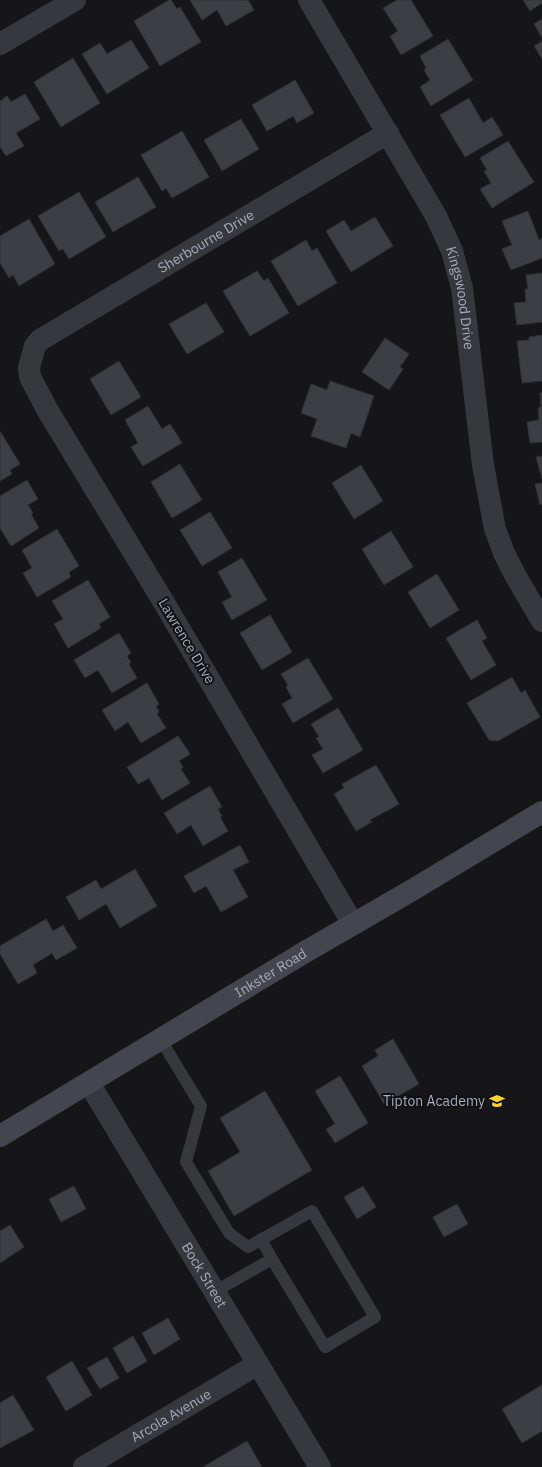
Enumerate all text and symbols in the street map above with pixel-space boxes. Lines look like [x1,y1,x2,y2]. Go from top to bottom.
street label: Sherbourne Drive [154,205,258,277]
street label: Kingswood Drive [442,244,478,351]
street label: Lawrence Drive [154,595,220,687]
street label: Inkster Road [231,944,310,1001]
place label: Tipton Academy [383,1092,485,1110]
school or university icon: Tipton Academy [488,1092,506,1110]
street label: Bock Street [178,1239,231,1311]
street label: Arcola Avenue [127,1385,215,1446]

